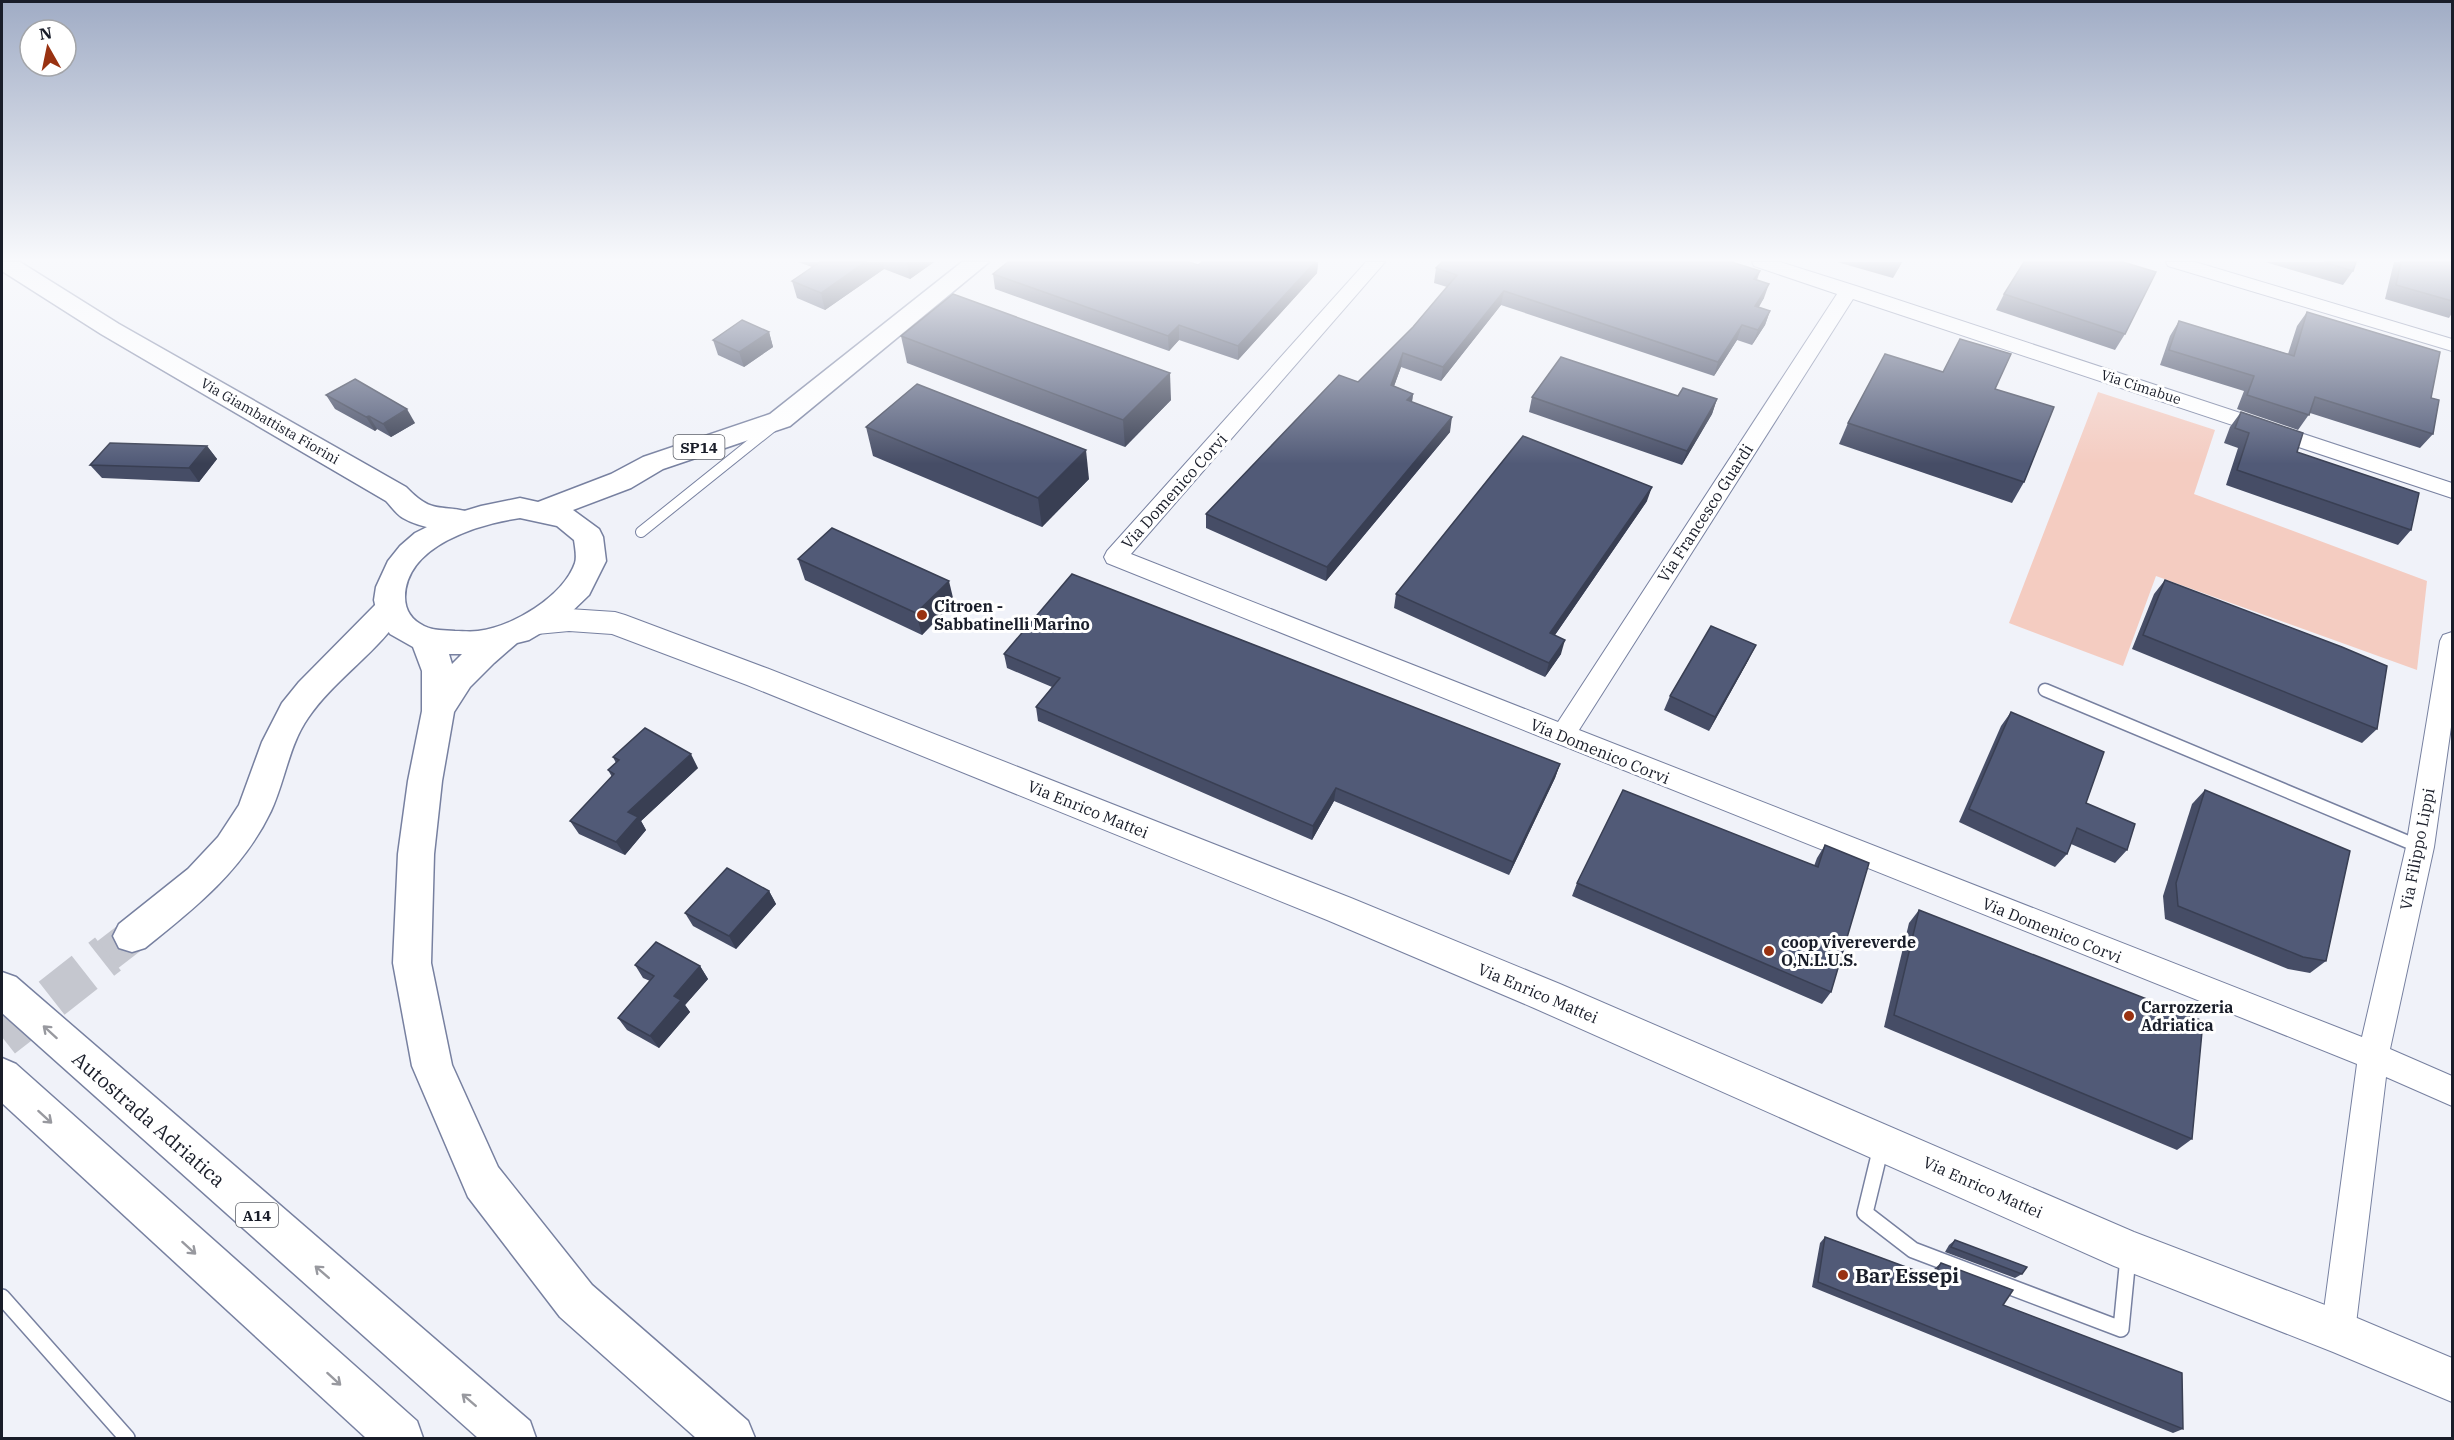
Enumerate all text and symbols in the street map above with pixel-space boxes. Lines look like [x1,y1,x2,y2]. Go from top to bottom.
north arrow [18,18,78,78]
text: N [38,22,53,44]
street label: Via Cimabue [2099,366,2183,408]
street label: Via Giambattista Fiorini [197,374,343,468]
street label: Via Domenico Corvi [1117,429,1231,553]
road number: SP14 [674,435,724,459]
street label: Via Francesco Guardi [1653,440,1757,586]
place label: Citroen - Sabbatinelli Marino [934,596,1090,634]
marker: Citroen - Sabbatinelli Marino [915,608,929,622]
street label: Via Domenico Corvi [1527,714,1673,788]
street label: Via Enrico Mattei [1025,776,1151,842]
street label: Via Filippo Lippi [2395,786,2439,912]
street label: Via Domenico Corvi [1979,893,2125,967]
place label: coop vivereverde O,N.L.U.S. [1781,932,1916,970]
marker: coop vivereverde O,N.L.U.S. [1762,944,1776,958]
street label: Via Enrico Mattei [1475,959,1601,1027]
place label: Carrozzeria Adriatica [2141,997,2233,1035]
marker: Carrozzeria Adriatica [2122,1009,2136,1023]
one-way arrow [42,1025,57,1039]
street label: Autostrada Adriatica [67,1045,231,1193]
one-way arrow [37,1110,52,1124]
street label: Via Enrico Mattei [1920,1152,2046,1222]
road number: A14 [236,1203,278,1227]
one-way arrow [181,1241,196,1255]
place label: Bar Essepi [1855,1262,1959,1289]
one-way arrow [315,1265,330,1279]
marker: Bar Essepi [1836,1268,1850,1282]
one-way arrow [326,1372,341,1386]
one-way arrow [462,1393,477,1407]

